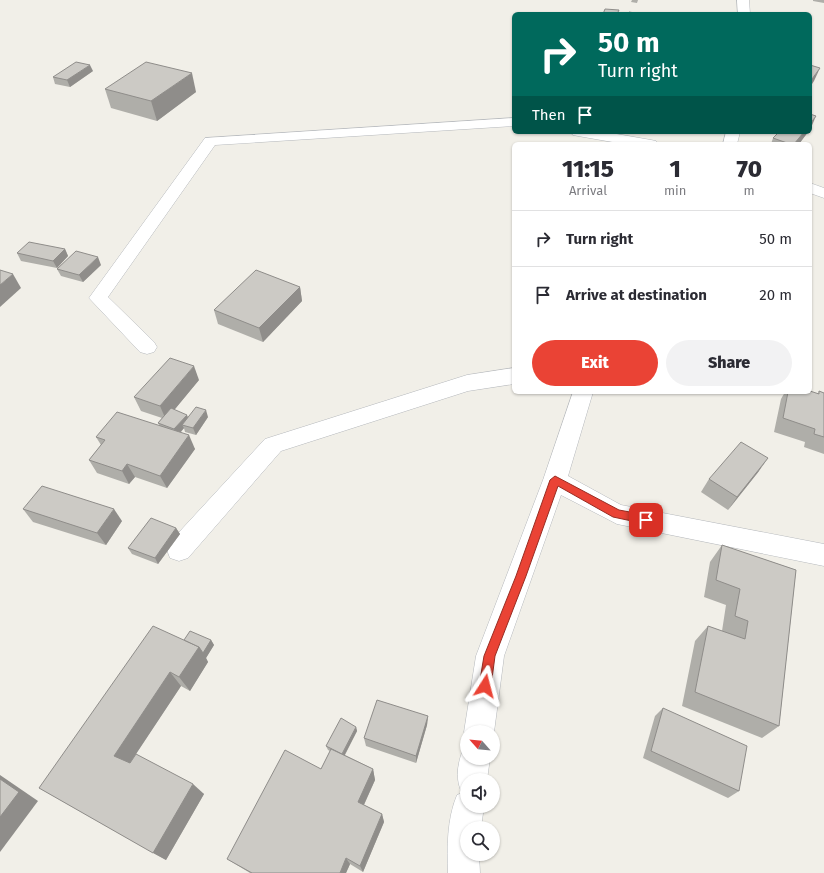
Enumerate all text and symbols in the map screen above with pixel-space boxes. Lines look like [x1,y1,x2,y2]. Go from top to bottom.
text: 50 m [598,26,660,59]
icon: right [532,28,584,80]
text: Turn right [598,60,678,82]
icon: arrive [574,104,596,126]
text: Then [532,106,566,124]
text: 11:15 [562,155,614,183]
text: 1 [669,155,681,183]
text: 70 [736,155,762,183]
text: Arrival [569,183,607,198]
text: min [664,183,686,198]
text: m [744,183,755,198]
icon: right [532,228,554,250]
text: Turn right [566,230,633,248]
text: 50 m [759,230,792,248]
icon: arrive [532,284,554,306]
text: Arrive at destination [566,286,707,304]
text: 20 m [759,286,792,304]
button: Exit [532,340,658,386]
button: Share [666,340,792,386]
pin [629,503,663,537]
icon: arrive [635,509,657,531]
position arrow [464,665,506,707]
north arrow [460,725,500,765]
map controls [460,725,500,861]
button: sound [460,773,500,813]
button: search [460,821,500,861]

